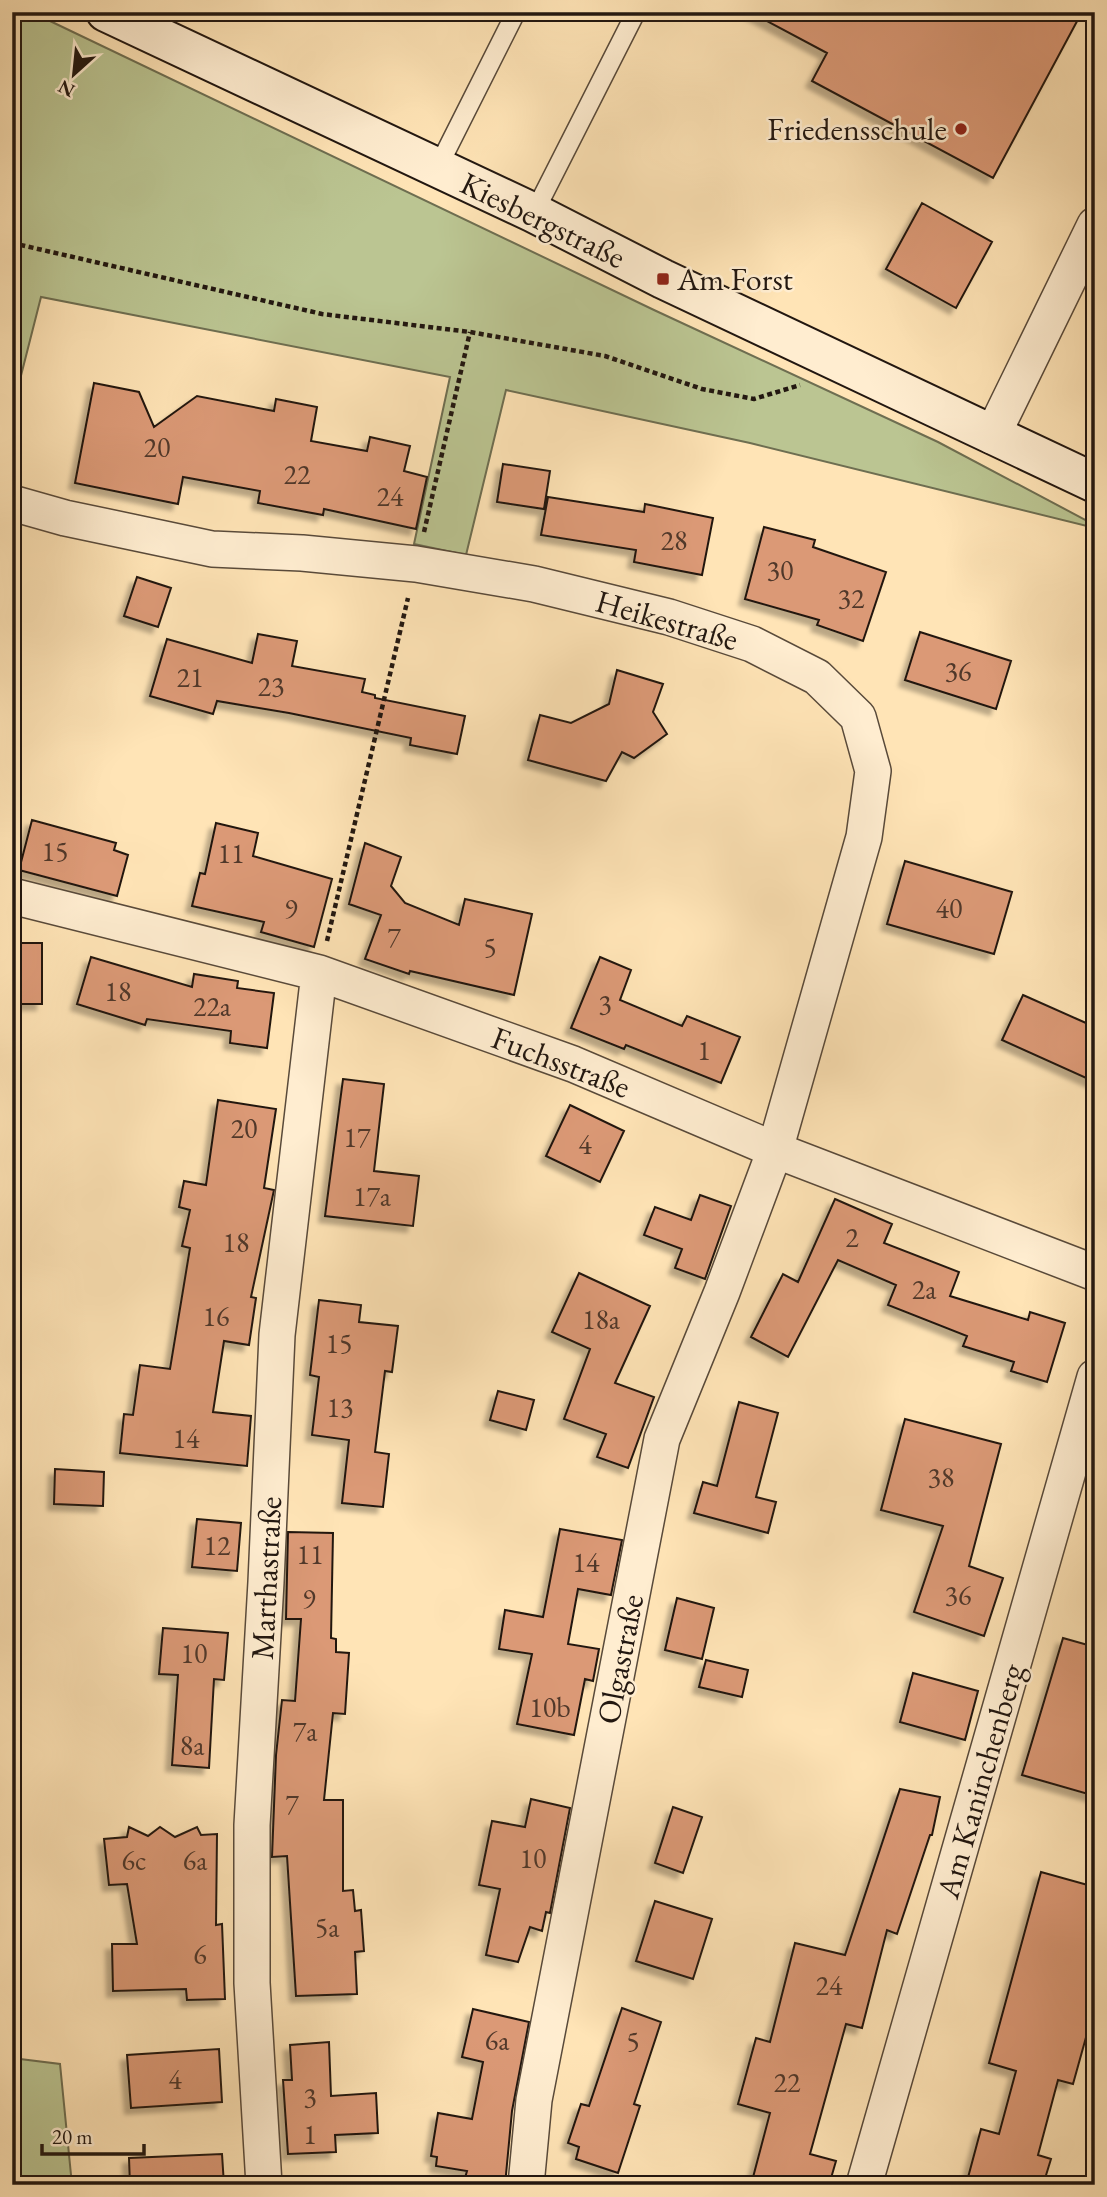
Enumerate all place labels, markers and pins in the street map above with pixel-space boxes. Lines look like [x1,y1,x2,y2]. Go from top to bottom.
place label: Friedensschule [767,108,947,150]
marker: Friedensschule [953,121,969,137]
place label: Am Forst [676,258,793,300]
marker: Am Forst [655,271,671,287]

